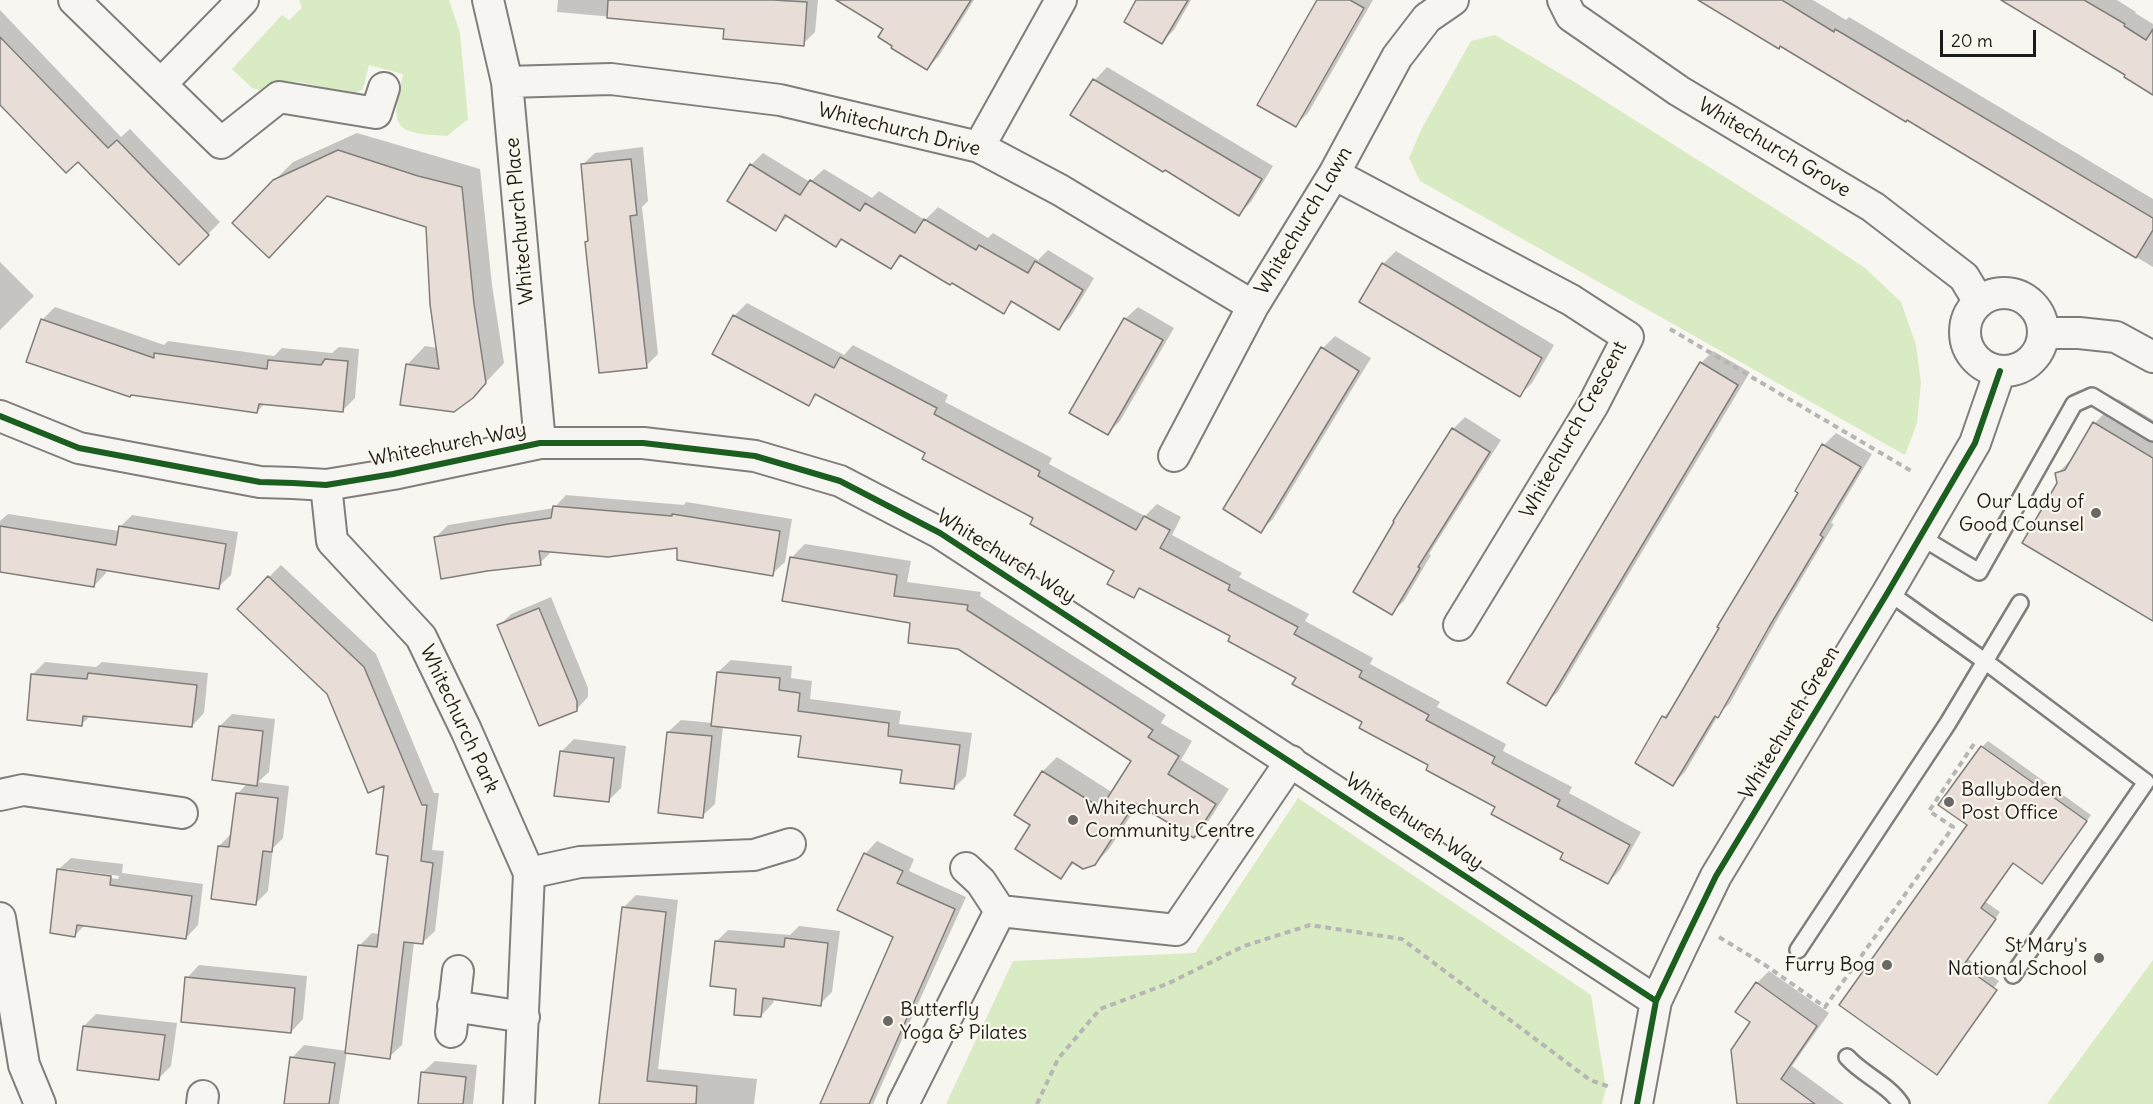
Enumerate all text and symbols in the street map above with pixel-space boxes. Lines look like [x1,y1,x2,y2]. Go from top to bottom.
scale bar [1943,18,2039,56]
text: 20 m [1951,29,1993,52]
street label: Whitechurch Grove [1694,93,1854,203]
street label: Whitechurch Drive [815,98,983,162]
street label: Whitechurch Place [501,136,539,306]
street label: Whitechurch Lawn [1250,143,1358,299]
street label: Whitechurch Crescent [1515,337,1633,523]
street label: Whitechurch Way [367,418,529,472]
place label: Our Lady of Good Counsel [1959,490,2084,537]
street label: Whitechurch Way [932,505,1080,609]
marker: Our Lady of Good Counsel [2089,506,2103,520]
street label: Whitechurch Park [414,641,504,797]
street label: Whitechurch Green [1735,642,1845,804]
street label: Whitechurch Way [1341,769,1487,875]
place label: Ballyboden Post Office [1961,778,2062,825]
marker: Ballyboden Post Office [1942,795,1956,809]
place label: Whitechurch Community Centre [1085,796,1255,843]
marker: Whitechurch Community Centre [1066,813,1080,827]
place label: St Mary's National School [1947,934,2087,981]
marker: St Mary's National School [2092,951,2106,965]
place label: Furry Bog [1785,953,1875,977]
marker: Furry Bog [1880,958,1894,972]
place label: Butterfly Yoga & Pilates [900,998,1027,1045]
marker: Butterfly Yoga & Pilates [881,1014,895,1028]

